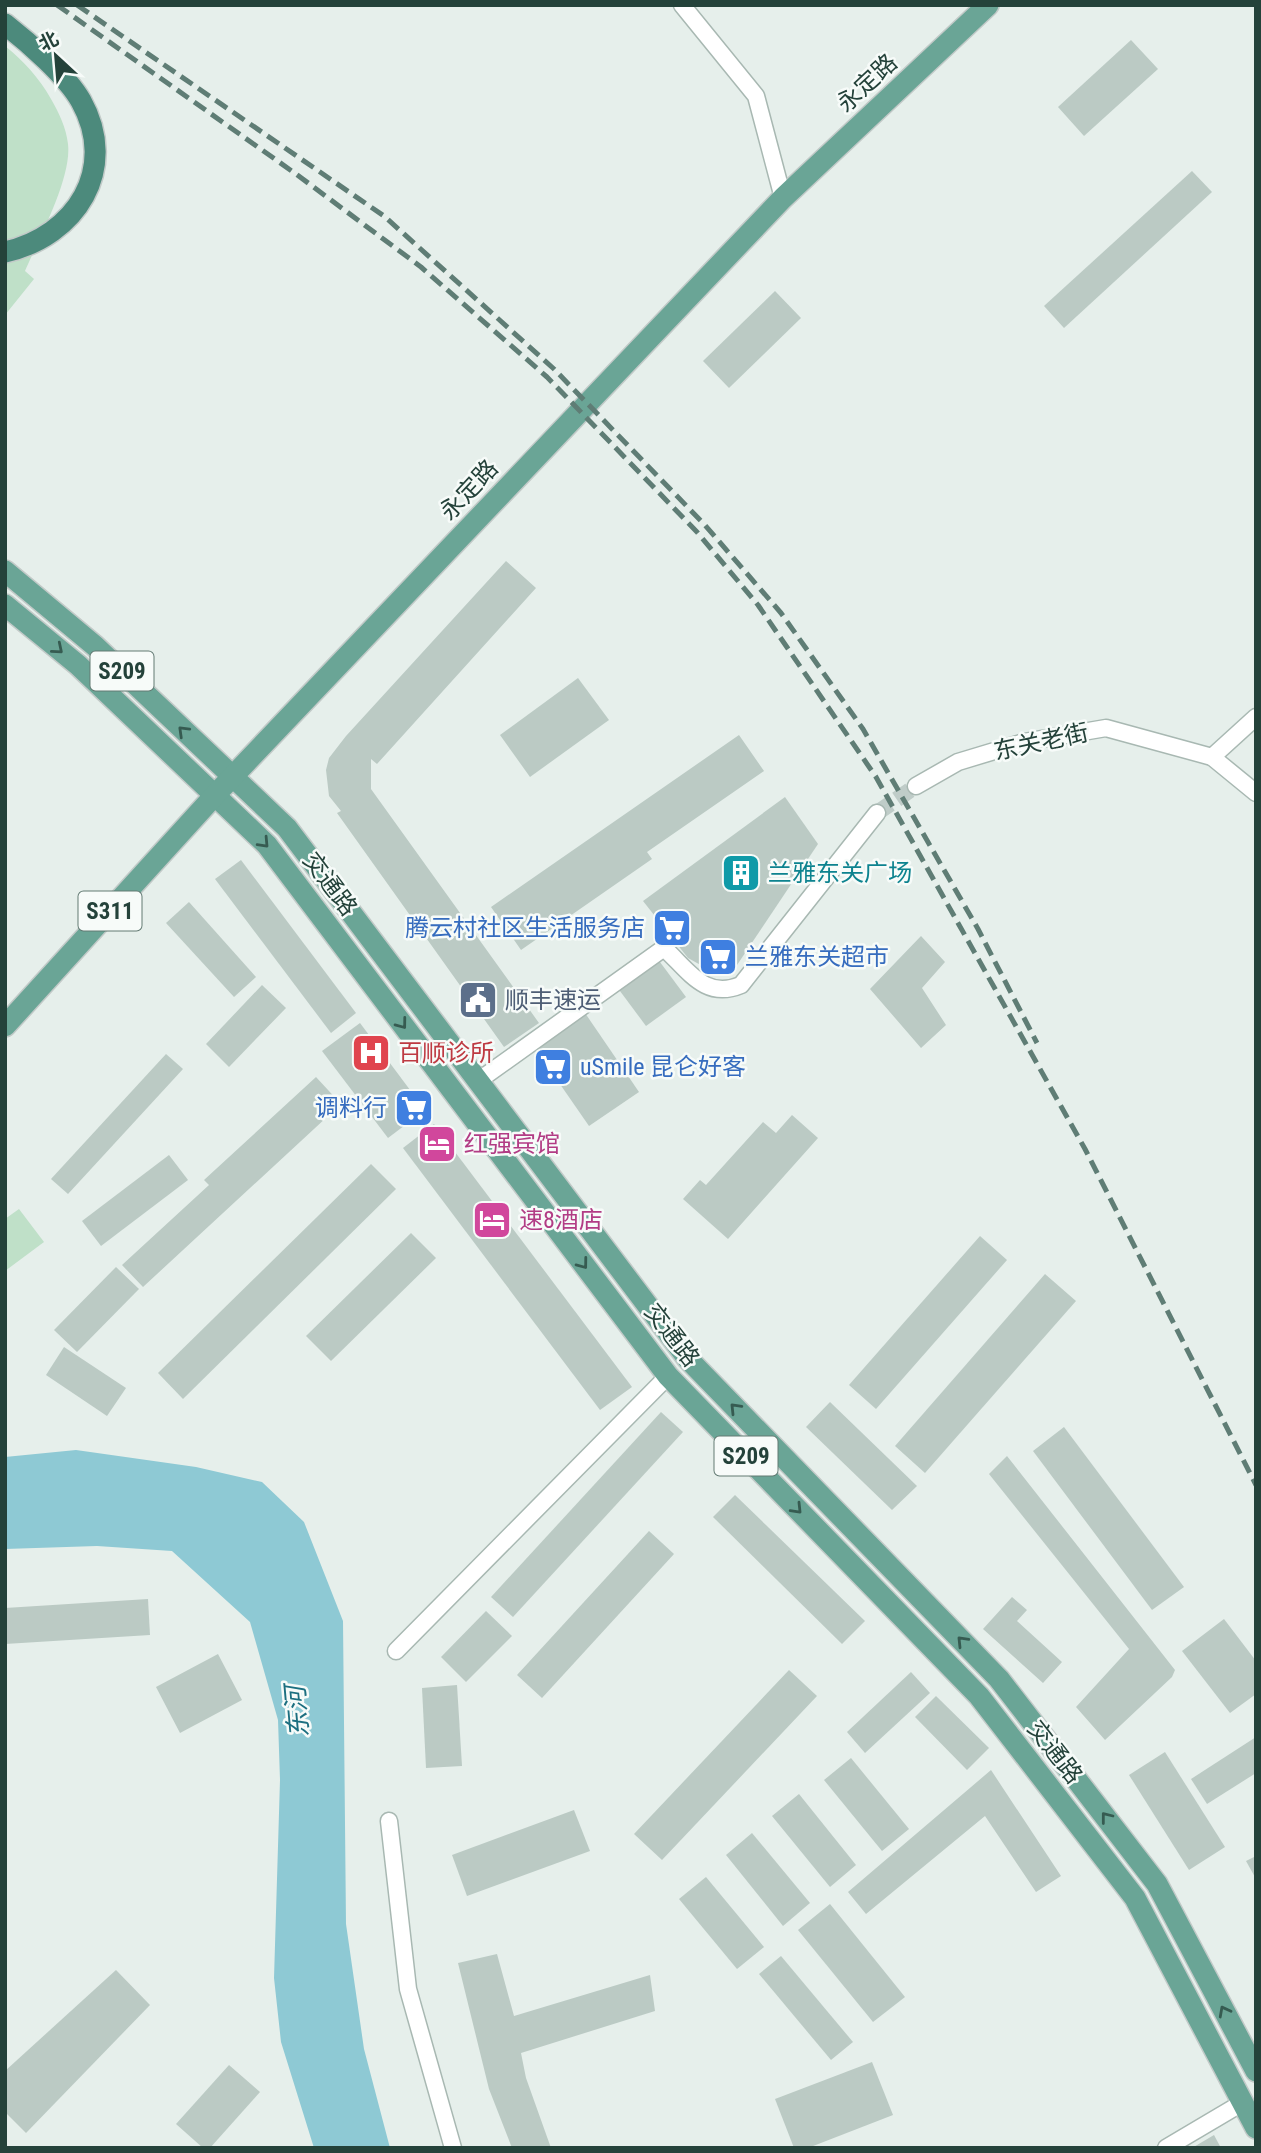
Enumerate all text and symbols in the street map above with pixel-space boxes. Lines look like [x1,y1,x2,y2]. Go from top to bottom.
north arrow [21,21,91,91]
text: 北 [35,27,62,56]
street label: 永定路 [831,48,903,118]
street label: 永定路 [434,454,504,526]
one-way arrow [50,640,62,653]
road number: S209 [90,652,154,691]
street label: 东关老街 [991,718,1091,766]
one-way arrow [178,726,191,739]
one-way arrow [256,835,268,848]
street label: 交通路 [297,847,363,921]
building icon: 兰雅东关广场 [720,852,762,894]
place label: 兰雅东关广场 [768,859,912,887]
road number: S311 [78,891,142,930]
supermarket icon: 腾云村社区生活服务店 [651,907,693,949]
place label: 腾云村社区生活服务店 [405,914,645,942]
supermarket icon: 兰雅东关超市 [697,936,739,978]
place label: 兰雅东关超市 [745,943,889,971]
public building icon: 顺丰速运 [457,979,499,1021]
place label: 顺丰速运 [505,986,601,1014]
one-way arrow [394,1016,406,1028]
hospital icon: 百顺诊所 [350,1032,392,1074]
place label: 百顺诊所 [398,1039,494,1067]
supermarket icon: uSmile 昆仑好客 [532,1046,574,1088]
place label: uSmile 昆仑好客 [580,1053,746,1081]
supermarket icon: 调料行 [393,1087,435,1129]
place label: 调料行 [315,1094,387,1122]
hotel icon: 红强宾馆 [416,1123,458,1165]
place label: 红强宾馆 [464,1130,560,1158]
hotel icon: 速8酒店 [471,1199,513,1241]
place label: 速8酒店 [519,1206,603,1234]
one-way arrow [575,1256,588,1269]
street label: 交通路 [639,1298,705,1372]
one-way arrow [731,1403,744,1416]
road number: S209 [714,1436,778,1476]
one-way arrow [788,1501,801,1514]
one-way arrow [957,1637,970,1650]
water label: 东河 [279,1680,314,1739]
street label: 交通路 [1022,1715,1088,1789]
one-way arrow [1101,1813,1114,1825]
one-way arrow [1219,2006,1232,2018]

